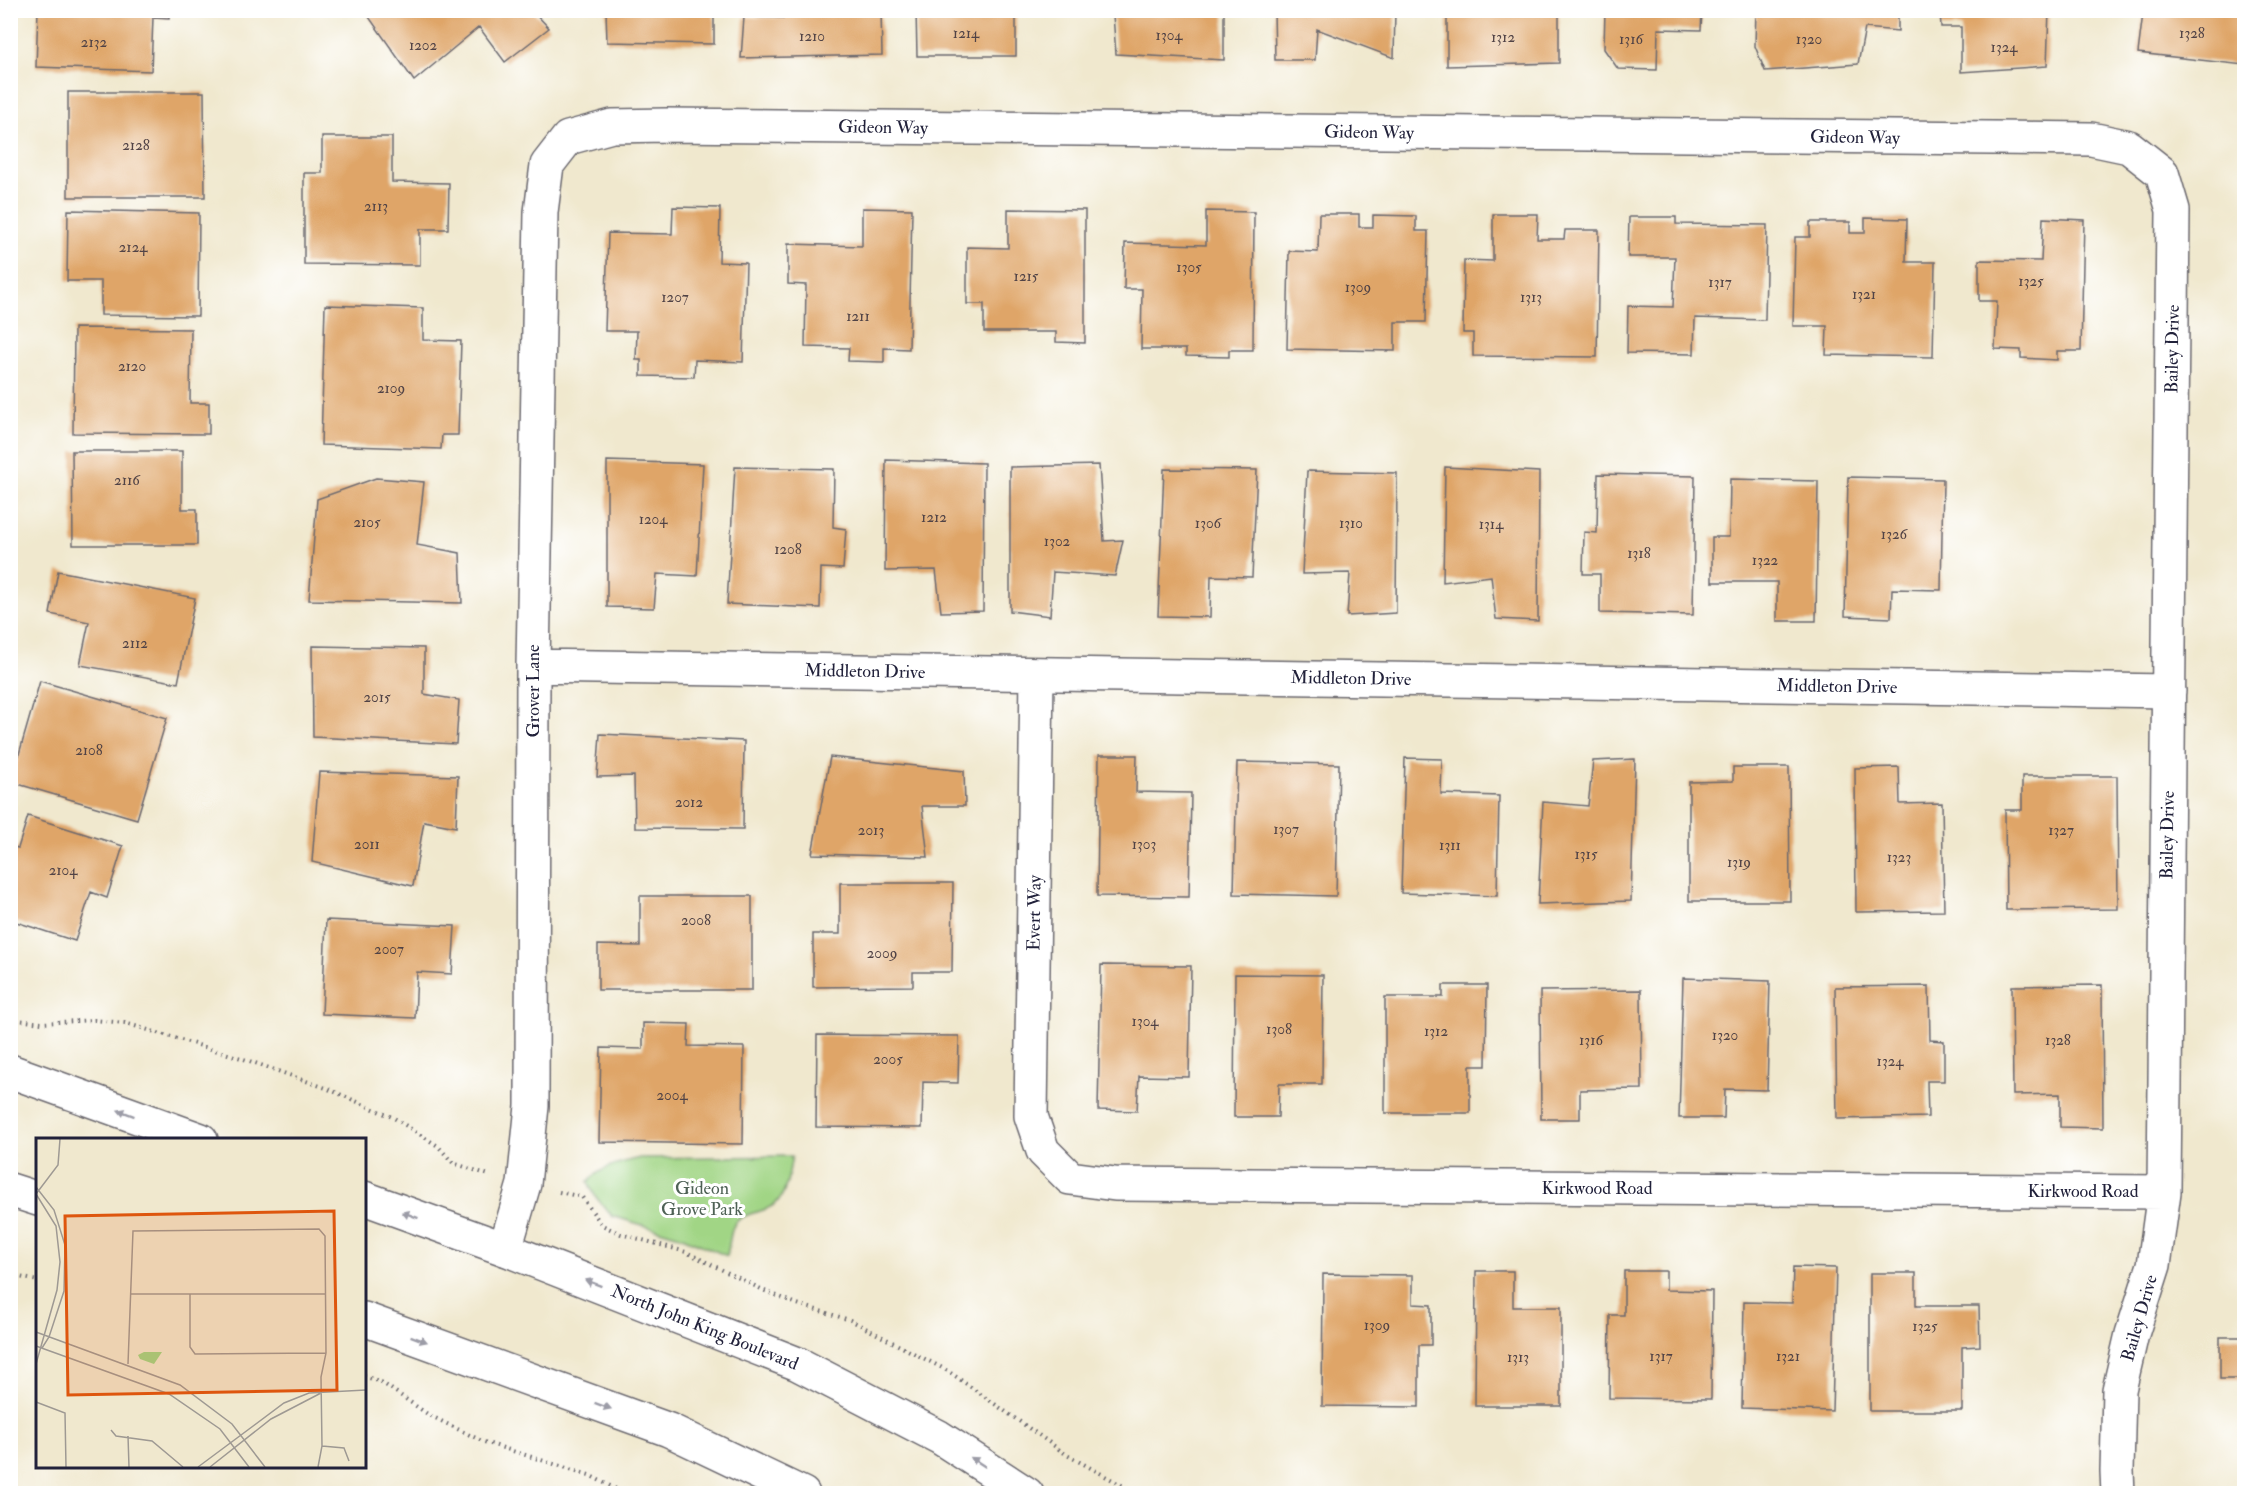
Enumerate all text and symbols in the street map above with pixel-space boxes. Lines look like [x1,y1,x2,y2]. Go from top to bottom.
house number: 1214 [953,24,980,43]
house number: 1328 [2179,24,2205,43]
house number: 1304 [1156,26,1183,45]
house number: 1210 [799,27,825,46]
house number: 1312 [1491,28,1515,47]
house number: 1316 [1619,30,1644,49]
house number: 1320 [1796,30,1822,49]
house number: 2132 [81,33,108,52]
house number: 1202 [409,36,438,55]
house number: 1324 [1991,38,2018,57]
street label: Gideon Way [838,115,929,140]
street label: Gideon Way [1324,120,1415,145]
street label: Gideon Way [1810,125,1901,150]
house number: 2128 [122,136,150,155]
house number: 2113 [364,197,388,216]
house number: 2124 [119,238,148,257]
house number: 1305 [1176,258,1202,277]
house number: 1215 [1014,267,1039,286]
house number: 1325 [2018,272,2044,291]
house number: 1317 [1708,273,1732,292]
house number: 1309 [1345,278,1371,297]
house number: 1321 [1852,285,1876,304]
house number: 1207 [661,288,689,307]
house number: 1313 [1520,288,1542,307]
street label: Bailey Drive [2160,304,2185,394]
house number: 1211 [846,307,870,326]
house number: 2120 [118,357,146,376]
house number: 2109 [377,379,405,398]
house number: 2116 [114,471,141,490]
house number: 1212 [921,508,947,527]
house number: 1204 [639,510,668,529]
house number: 2105 [353,513,381,532]
house number: 1306 [1195,514,1223,533]
house number: 1310 [1339,514,1363,533]
house number: 1314 [1479,515,1504,534]
house number: 1326 [1881,525,1909,544]
house number: 1302 [1044,532,1071,551]
house number: 1208 [774,540,802,559]
house number: 1318 [1627,544,1651,563]
house number: 1322 [1752,551,1779,570]
house number: 2112 [122,634,148,653]
street label: Grover Lane [522,644,545,738]
street label: Middleton Drive [804,659,926,684]
street label: Middleton Drive [1290,666,1412,691]
street label: Middleton Drive [1776,674,1898,699]
house number: 2015 [363,688,391,707]
house number: 2108 [75,741,103,760]
street label: Bailey Drive [2155,790,2180,880]
house number: 2012 [675,793,703,812]
house number: 1307 [1273,820,1299,839]
house number: 2013 [858,821,884,840]
house number: 1327 [2048,821,2074,840]
house number: 2011 [354,835,380,854]
house number: 1303 [1132,835,1156,854]
house number: 1311 [1439,836,1461,855]
house number: 1315 [1574,845,1598,864]
house number: 1323 [1887,848,1911,867]
house number: 1319 [1727,853,1751,872]
house number: 2104 [49,861,78,880]
street label: Evert Way [1022,874,1047,951]
house number: 2008 [681,911,711,930]
house number: 2007 [374,940,404,959]
house number: 2009 [867,944,897,963]
house number: 1304 [1132,1012,1159,1031]
house number: 1308 [1266,1020,1292,1039]
house number: 1312 [1424,1022,1448,1041]
house number: 1320 [1712,1026,1738,1045]
house number: 1316 [1579,1031,1604,1050]
house number: 1328 [2045,1031,2071,1050]
house number: 2005 [873,1050,903,1069]
house number: 1324 [1877,1052,1904,1071]
house number: 2004 [656,1086,688,1105]
one-way arrow [117,1107,135,1117]
inset map [36,1138,366,1468]
park label: Gideon Grove Park [661,1177,743,1221]
street label: Kirkwood Road [1541,1177,1653,1200]
street label: Kirkwood Road [2027,1180,2139,1203]
one-way arrow [401,1209,419,1219]
street label: Bailey Drive [2116,1272,2163,1364]
one-way arrow [583,1278,601,1288]
street label: North John King Boulevard [608,1279,802,1376]
house number: 1309 [1364,1316,1390,1335]
house number: 1325 [1912,1317,1938,1336]
one-way arrow [411,1334,429,1344]
house number: 1317 [1649,1347,1673,1366]
house number: 1321 [1776,1347,1800,1366]
house number: 1313 [1507,1348,1529,1367]
one-way arrow [594,1401,612,1411]
one-way arrow [970,1456,986,1467]

